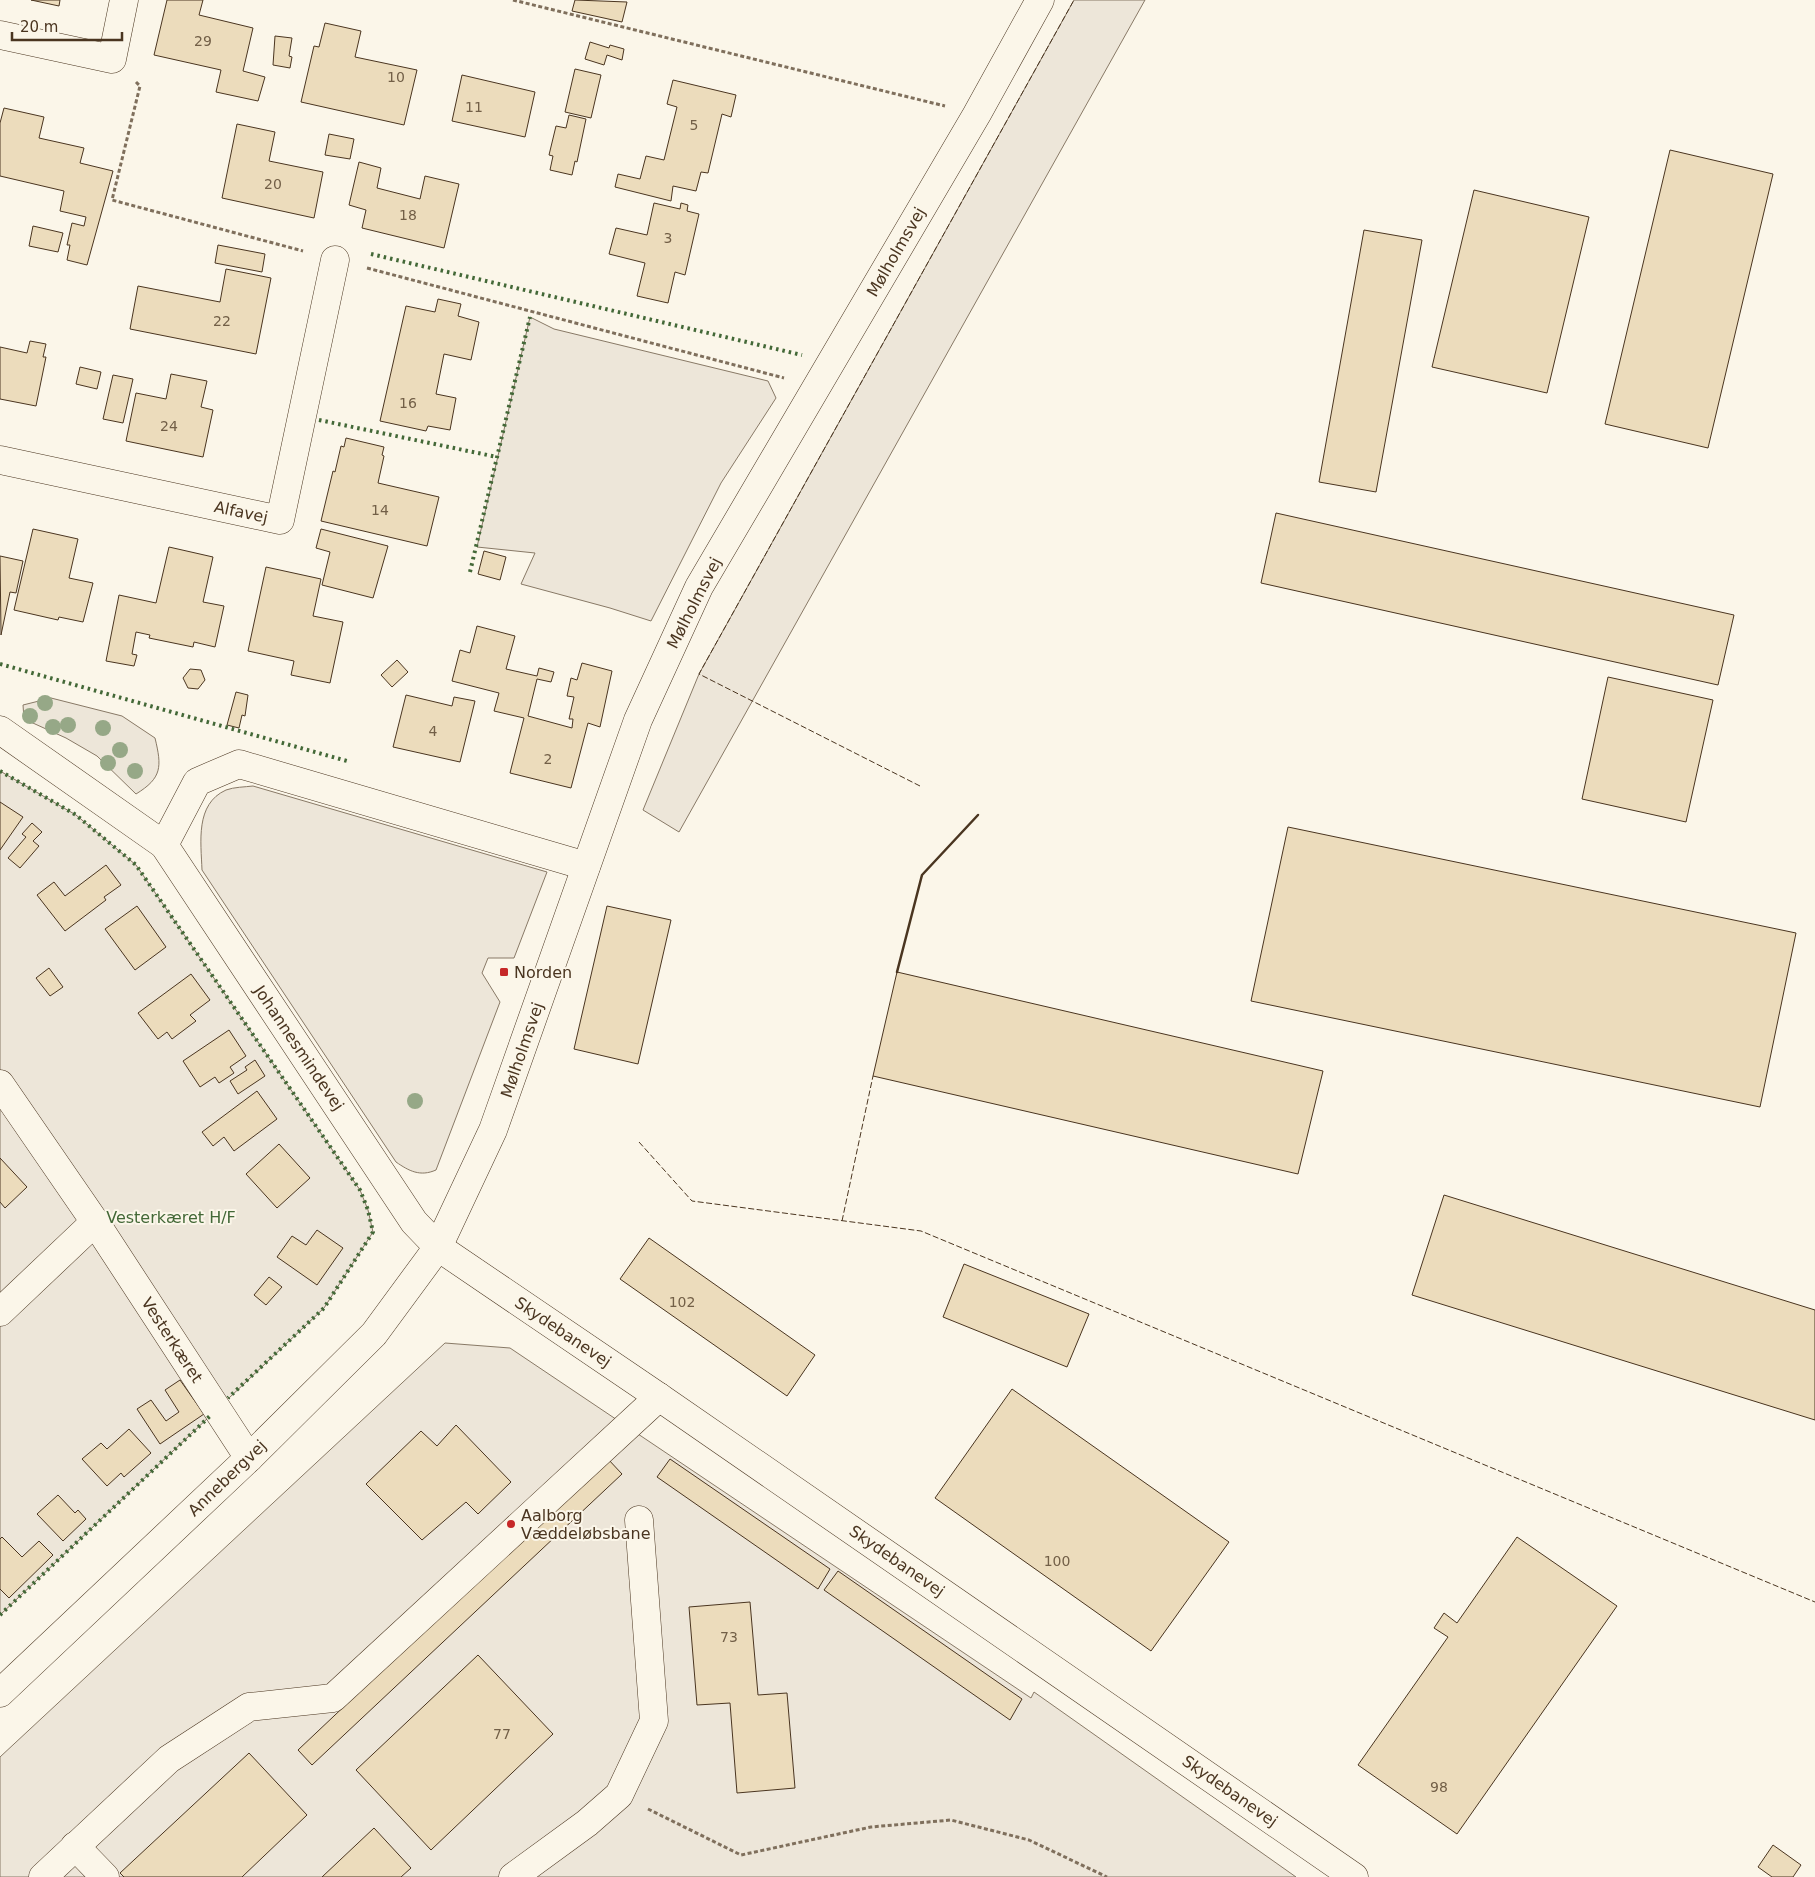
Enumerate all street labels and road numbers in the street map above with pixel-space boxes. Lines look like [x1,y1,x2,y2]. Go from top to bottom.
street label: Mølholmsvej [863,204,929,300]
street label: Alfavej [212,497,270,527]
street label: Mølholmsvej [663,554,725,652]
street label: Johannesmindevej [250,981,348,1114]
street label: Mølholmsvej [497,1000,547,1100]
street label: Skydebanevej [511,1293,615,1371]
street label: Vesterkæret [137,1294,207,1386]
street label: Annebergvej [184,1436,270,1520]
street label: Skydebanevej [846,1521,948,1601]
street label: Skydebanevej [1179,1751,1281,1831]

